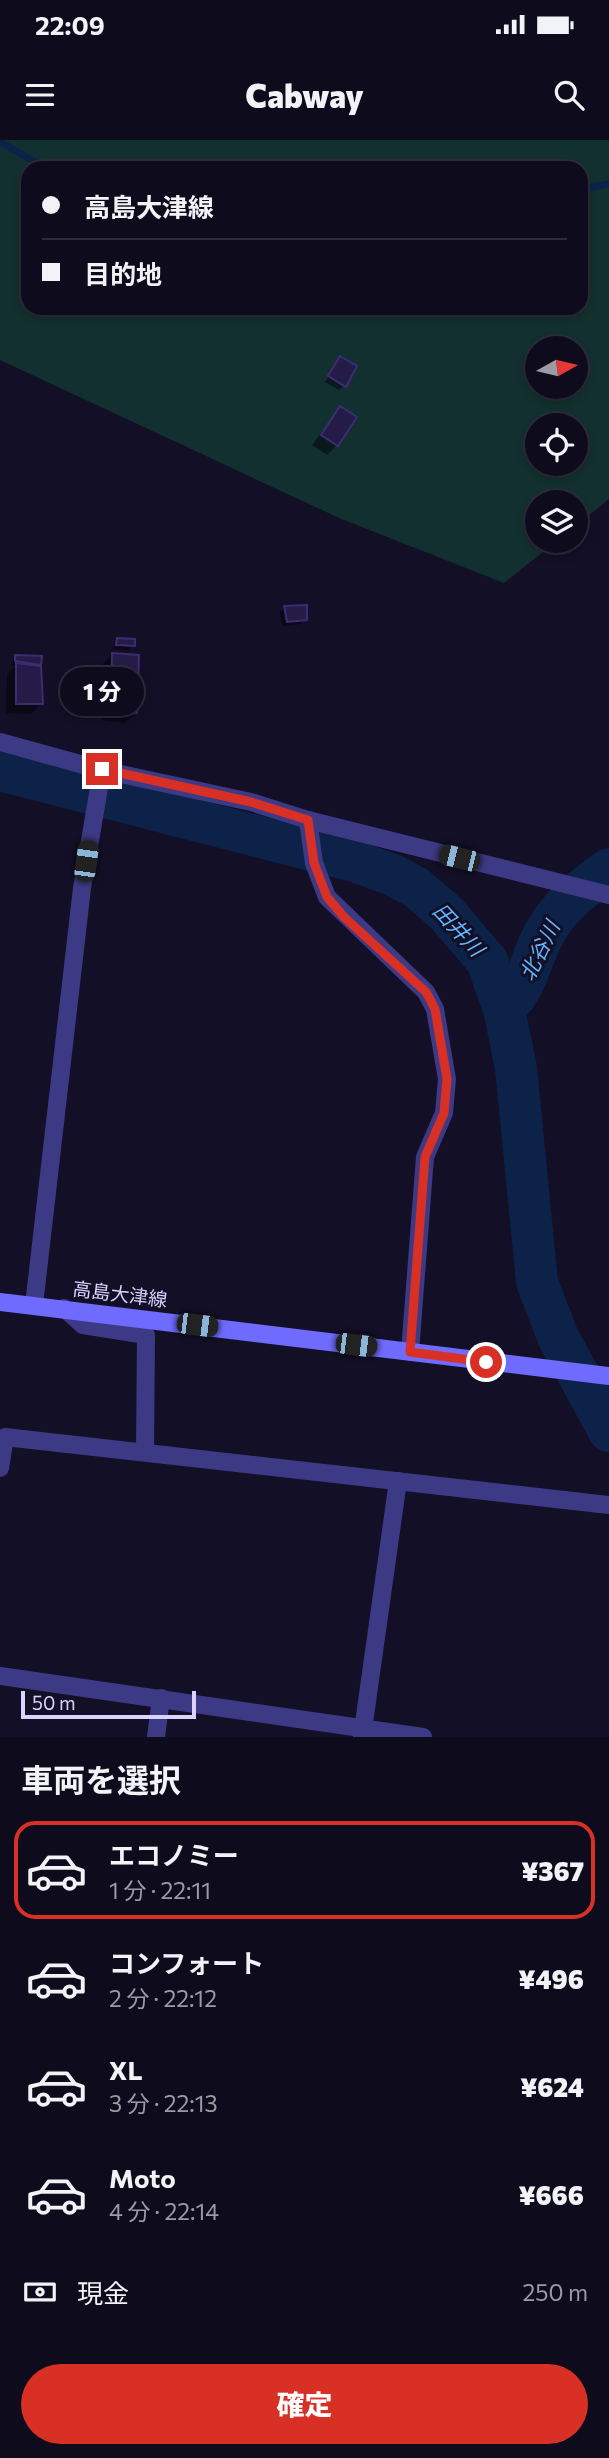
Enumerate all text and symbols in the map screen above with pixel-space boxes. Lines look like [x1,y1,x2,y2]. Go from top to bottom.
text: 22:09 [35,9,105,40]
text: Cabway [245,75,364,115]
icon: menu [21,76,59,114]
icon: search [550,76,588,114]
text: 高島大津線 [84,191,214,222]
text: 目的地 [84,258,162,289]
north arrow [525,336,588,399]
map controls [525,336,588,553]
button: locate [525,413,588,476]
button: layers [525,490,588,553]
callout: 1 分 [60,668,144,716]
text: 1 分 [83,677,121,705]
route end [86,753,118,785]
car [73,839,100,883]
car [437,843,482,873]
water label: 田井川 [428,897,491,962]
water label: 北谷川 [514,915,565,984]
street label: 高島大津線 [72,1276,169,1311]
car [175,1312,220,1338]
car [334,1332,379,1358]
route start [470,1346,502,1378]
scale bar [21,1688,196,1720]
text: 50 m [32,1691,76,1714]
text: 車両を選択 [21,1759,181,1799]
icon: car [25,1839,88,1902]
text: エコノミー [109,1839,239,1870]
text: ¥367 [521,1855,584,1886]
text: 1 分 · 22:11 [109,1876,211,1904]
icon: car [25,1947,88,2010]
text: コンフォート [109,1947,264,1978]
text: ¥496 [518,1963,584,1994]
text: 2 分 · 22:12 [109,1984,217,2012]
text: XL [109,2054,143,2085]
icon: car [25,2055,88,2118]
text: ¥624 [520,2071,584,2102]
text: 3 分 · 22:13 [109,2089,218,2117]
text: Moto [109,2162,176,2193]
icon: car [25,2163,88,2226]
text: ¥666 [518,2179,584,2210]
text: 4 分 · 22:14 [109,2197,219,2225]
icon: cash [21,2273,59,2311]
text: 現金 [77,2277,129,2308]
text: 250 m [523,2278,588,2306]
button: 確定 [21,2364,588,2444]

